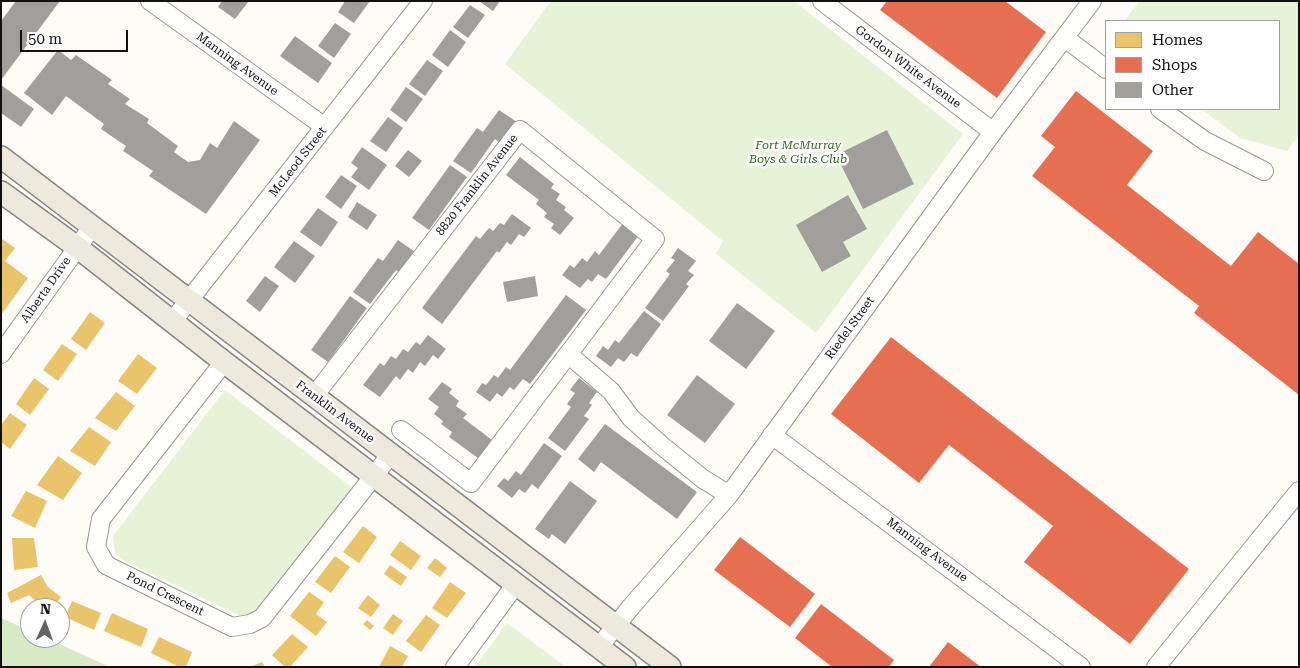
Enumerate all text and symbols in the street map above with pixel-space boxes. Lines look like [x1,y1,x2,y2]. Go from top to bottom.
scale bar [22,20,130,52]
legend [1105,20,1280,110]
street label: Gordon White Avenue [852,23,964,111]
street label: Manning Avenue [193,29,281,99]
text: 50 m [28,30,62,48]
text: Homes [1152,31,1203,49]
text: Shops [1152,56,1197,74]
text: Other [1152,81,1194,99]
street label: McLeod Street [266,124,330,200]
street label: 8820 Franklin Avenue [433,132,521,238]
park label: Fort McMurray Boys & Girls Club [749,138,847,166]
street label: Alberta Drive [18,254,74,326]
street label: Riedel Street [822,294,878,362]
street label: Franklin Avenue [293,378,377,446]
street label: Manning Avenue [884,515,970,585]
street label: Pond Crescent [124,569,206,619]
north arrow [20,598,70,648]
text: N [40,601,51,617]

